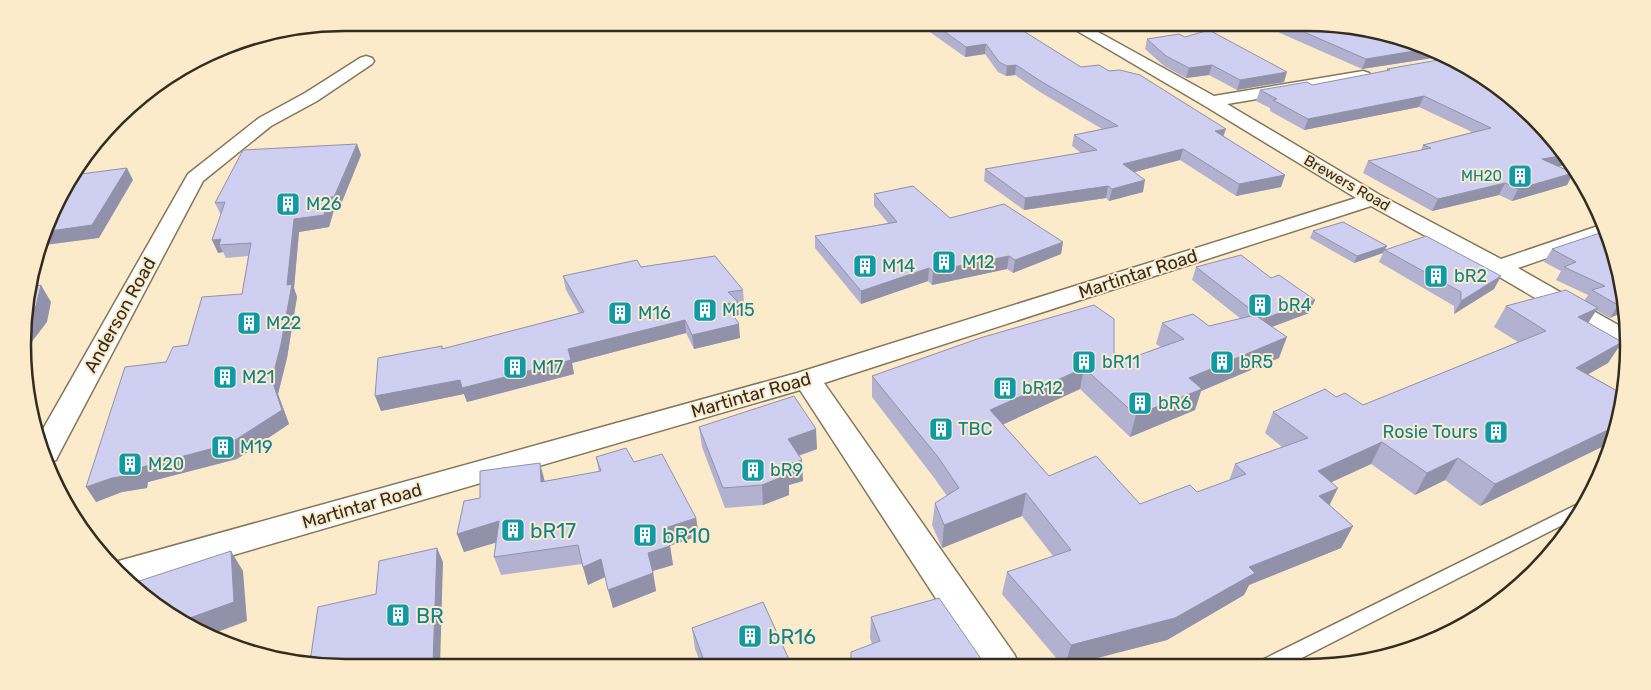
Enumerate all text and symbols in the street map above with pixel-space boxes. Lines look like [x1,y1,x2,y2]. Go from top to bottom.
street label: Brewers Road [1301,151,1393,215]
building icon: MH20 [1507,163,1533,189]
place label: MH20 [1461,167,1502,185]
building icon: M26 [275,191,301,217]
place label: M26 [306,193,342,215]
street label: Martintar Road [1076,244,1200,304]
building icon: M12 [931,249,957,275]
place label: M12 [962,251,995,273]
building icon: M14 [852,253,878,279]
street label: Anderson Road [79,254,161,376]
place label: M14 [882,255,915,277]
building icon: bR2 [1423,263,1449,289]
place label: bR2 [1454,265,1487,287]
building icon: bR4 [1247,292,1273,318]
place label: bR4 [1278,294,1312,316]
building icon: M15 [692,297,718,323]
place label: M15 [722,299,755,321]
building icon: M16 [607,300,633,326]
place label: M16 [638,302,671,324]
building icon: M22 [236,310,262,336]
place label: M22 [266,312,301,334]
building icon: bR11 [1071,349,1097,375]
building icon: bR5 [1209,349,1235,375]
place label: bR11 [1102,351,1140,373]
place label: bR5 [1240,351,1273,373]
building icon: M17 [502,354,528,380]
place label: M17 [532,356,563,378]
building icon: M21 [212,364,238,390]
place label: M21 [242,366,275,388]
street label: Martintar Road [689,367,813,423]
building icon: bR12 [992,375,1018,401]
place label: bR12 [1022,377,1063,399]
building icon: bR6 [1127,390,1153,416]
place label: bR6 [1158,392,1191,414]
building icon: TBC [928,416,954,442]
place label: TBC [958,418,992,440]
building icon: Rosie Tours [1483,419,1509,445]
place label: Rosie Tours [1383,421,1478,443]
building icon: M19 [210,434,236,460]
place label: M19 [240,436,273,458]
building icon: M20 [117,451,143,477]
place label: M20 [148,453,184,475]
building icon: bR9 [740,457,766,483]
place label: bR9 [770,459,803,481]
street label: Martintar Road [300,478,424,534]
building icon: bR17 [500,517,526,543]
place label: bR17 [530,518,576,543]
building icon: bR10 [632,522,658,548]
place label: bR10 [662,523,711,548]
building icon: BR [385,602,411,628]
place label: BR [416,603,444,628]
building icon: bR16 [737,623,763,649]
place label: bR16 [768,624,816,649]

